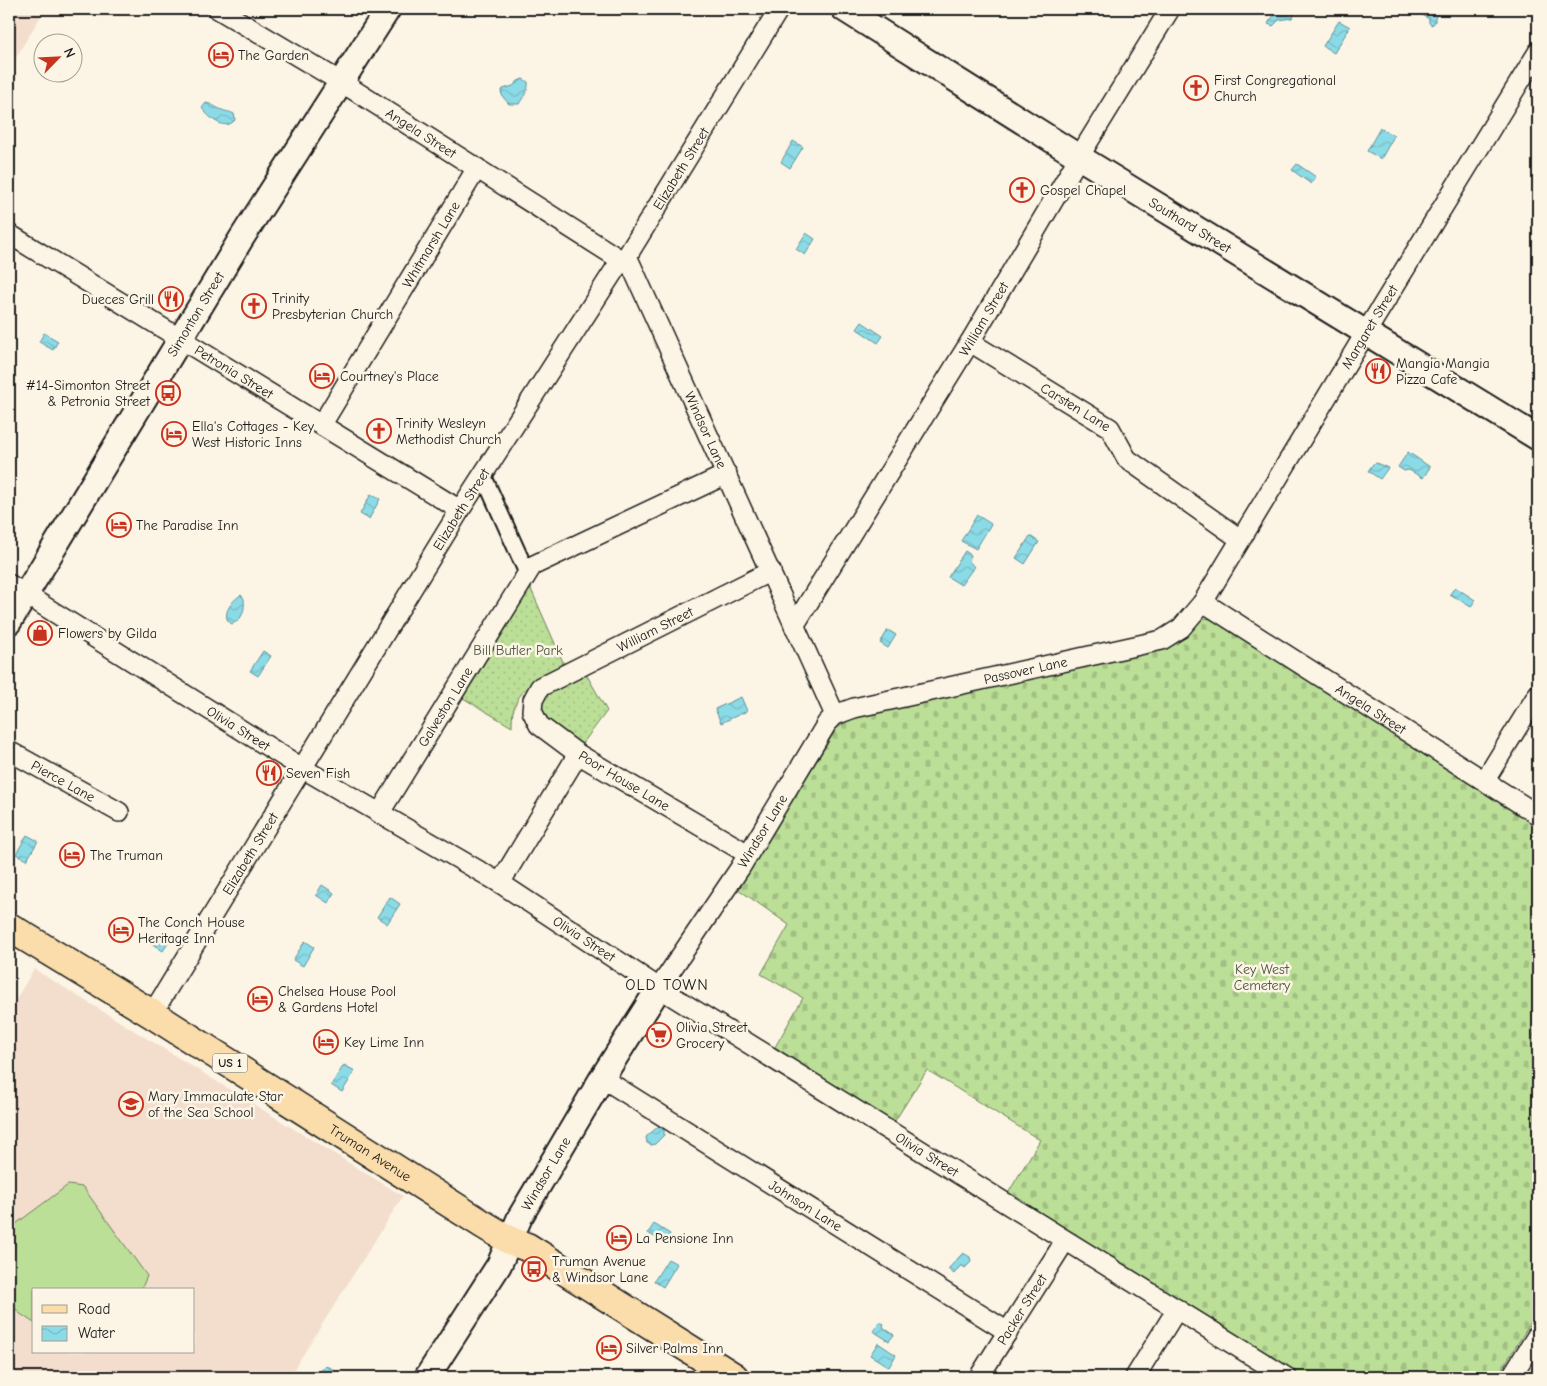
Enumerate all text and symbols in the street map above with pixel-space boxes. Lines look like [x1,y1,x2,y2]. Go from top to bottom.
north arrow [32,32,82,82]
hotel icon: The Garden [208,42,234,68]
text: N [60,45,79,61]
place label: The Garden [238,47,309,64]
place label: First Congregational Church [1214,72,1336,105]
church icon: First Congregational Church [1183,75,1209,101]
street label: Angela Street [383,104,460,162]
street label: Elizabeth Street [649,123,713,213]
church icon: Gospel Chapel [1009,177,1035,203]
place label: Gospel Chapel [1040,182,1126,199]
street label: Southard Street [1146,193,1235,257]
street label: Whitmarsh Lane [398,198,463,291]
street label: Simonton Street [163,268,228,360]
street label: William Street [955,278,1013,359]
street label: Margaret Street [1338,281,1402,372]
restaurant icon: Dueces Grill [158,286,184,312]
place label: Trinity Presbyterian Church [272,290,393,323]
place label: Dueces Grill [82,291,154,308]
church icon: Trinity Presbyterian Church [241,293,267,319]
street label: Petronia Street [192,341,277,403]
place label: Mangia Mangia Pizza Cafe [1396,355,1490,388]
restaurant icon: Mangia Mangia Pizza Cafe [1365,358,1391,384]
hotel icon: Courtney's Place [309,363,335,389]
place label: Courtney's Place [340,368,439,385]
place label: #14-Simonton Street & Petronia Street [26,377,151,410]
street label: Carsten Lane [1038,379,1114,435]
bus stop icon: #14-Simonton Street & Petronia Street [155,380,181,406]
street label: Windsor Lane [681,389,731,471]
place label: Trinity Wesleyn Methodist Church [396,415,501,448]
place label: Ella's Cottages - Key West Historic Inns [192,418,315,451]
church icon: Trinity Wesleyn Methodist Church [366,418,392,444]
hotel icon: Ella's Cottages - Key West Historic Inns [161,421,187,447]
street label: Elizabeth Street [429,464,494,553]
hotel icon: The Paradise Inn [106,512,132,538]
place label: The Paradise Inn [136,517,239,534]
street label: William Street [614,603,697,656]
shop icon: Flowers by Gilda [27,620,53,646]
place label: Flowers by Gilda [58,625,157,642]
park label: Bill Butler Park [473,642,563,659]
street label: Passover Lane [982,653,1069,688]
street label: Galveston Lane [414,664,476,750]
street label: Angela Street [1332,680,1410,738]
street label: Olivia Street [204,702,274,755]
street label: Poor House Lane [575,747,673,815]
street label: Pierce Lane [28,757,98,806]
restaurant icon: Seven Fish [256,760,282,786]
place label: Seven Fish [286,765,350,782]
street label: Windsor Lane [734,791,791,871]
street label: Elizabeth Street [218,808,282,898]
hotel icon: The Truman [59,842,85,868]
place label: The Truman [90,847,163,864]
street label: Olivia Street [550,912,620,966]
place label: The Conch House Heritage Inn [138,914,245,947]
hotel icon: The Conch House Heritage Inn [108,917,134,943]
park label: Key West Cemetery [1234,961,1291,994]
district label: OLD TOWN [625,976,709,994]
place label: Chelsea House Pool & Gardens Hotel [278,983,396,1016]
hotel icon: Chelsea House Pool & Gardens Hotel [247,986,273,1012]
place label: Olivia Street Grocery [676,1019,748,1052]
supermarket icon: Olivia Street Grocery [646,1022,672,1048]
hotel icon: Key Lime Inn [313,1029,339,1055]
place label: Key Lime Inn [344,1034,424,1051]
road number: US 1 [212,1054,248,1072]
place label: Mary Immaculate Star of the Sea School [148,1088,283,1121]
school or university icon: Mary Immaculate Star of the Sea School [118,1091,144,1117]
street label: Truman Avenue [326,1120,414,1185]
street label: Olivia Street [892,1128,963,1181]
street label: Windsor Lane [517,1134,574,1213]
street label: Johnson Lane [766,1176,845,1235]
hotel icon: La Pensione Inn [606,1225,632,1251]
place label: La Pensione Inn [636,1230,733,1247]
place label: Truman Avenue & Windsor Lane [552,1253,648,1286]
bus stop icon: Truman Avenue & Windsor Lane [521,1256,547,1282]
street label: Packer Street [993,1270,1051,1348]
legend [32,1288,195,1354]
text: Road [78,1300,110,1318]
text: Water [78,1324,115,1342]
hotel icon: Silver Palms Inn [596,1335,622,1361]
place label: Silver Palms Inn [626,1340,723,1357]

